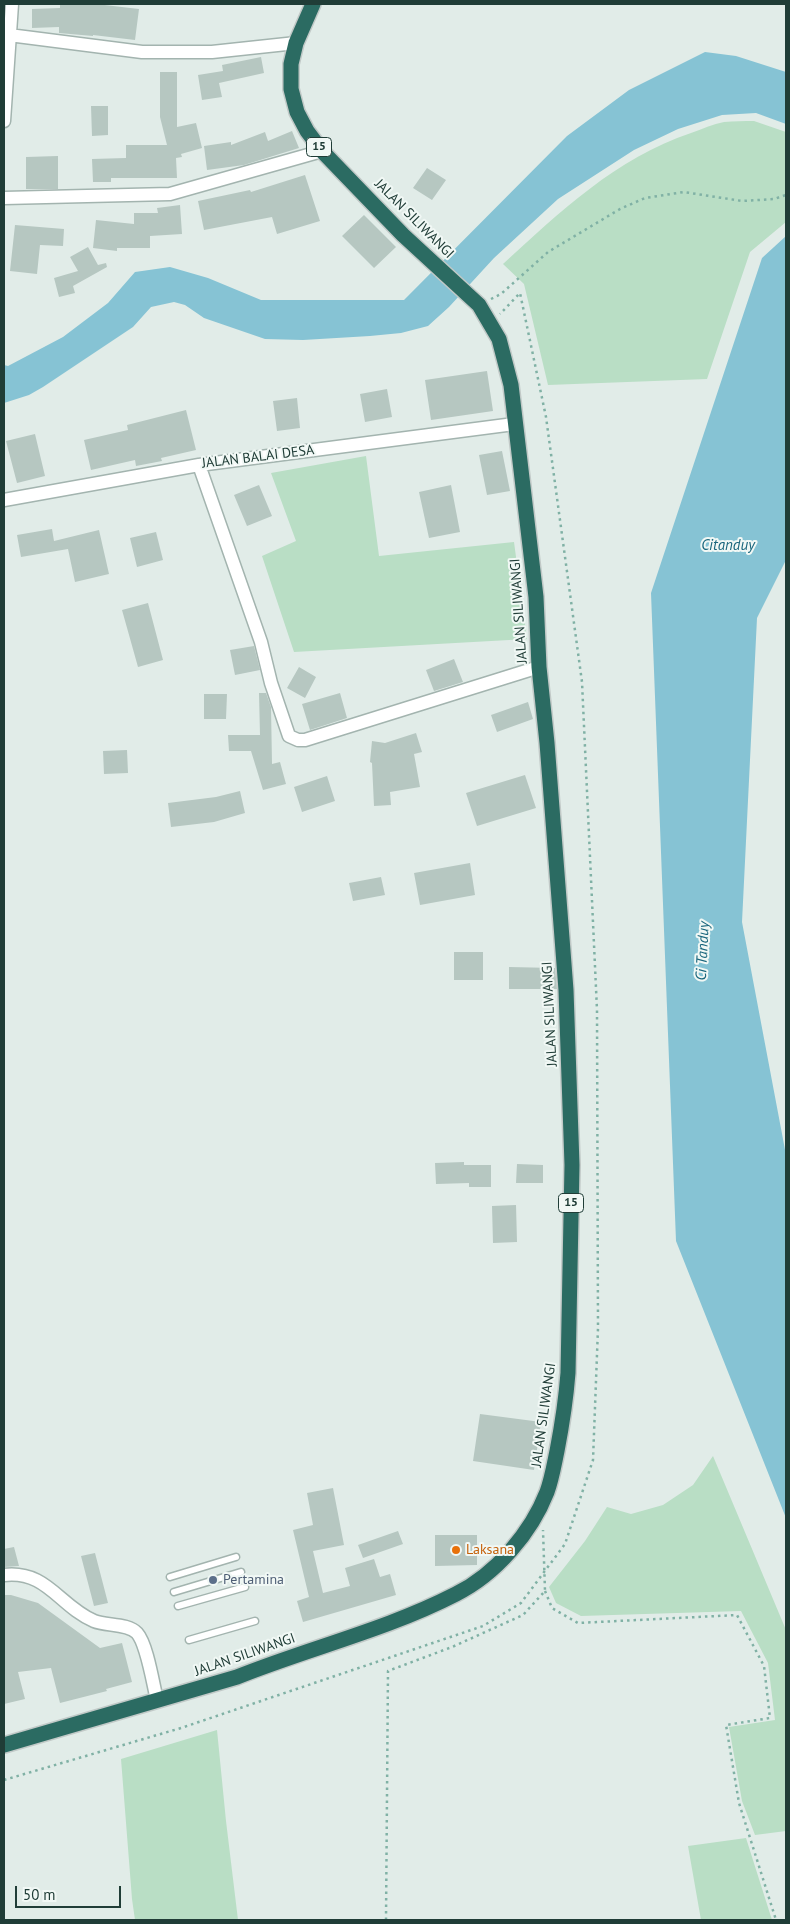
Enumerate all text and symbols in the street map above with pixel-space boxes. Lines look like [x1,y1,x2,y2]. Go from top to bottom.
road number: 15 [306,138,332,156]
street label: JALAN SILIWANGI [371,176,457,262]
street label: JALAN BALAI DESA [201,442,315,472]
water label: Citanduy [701,537,755,555]
street label: JALAN SILIWANGI [507,558,531,664]
water label: Ci Tanduy [692,921,714,981]
street label: JALAN SILIWANGI [539,961,561,1067]
road number: 15 [558,1194,584,1212]
street label: JALAN SILIWANGI [528,1362,560,1468]
place label: Laksana [466,1542,514,1558]
marker: Laksana [450,1544,462,1556]
place label: Pertamina [223,1572,284,1588]
marker: Pertamina [207,1574,219,1586]
street label: JALAN SILIWANGI [193,1630,297,1680]
scale bar [18,1876,124,1908]
text: 50 m [23,1885,56,1904]

